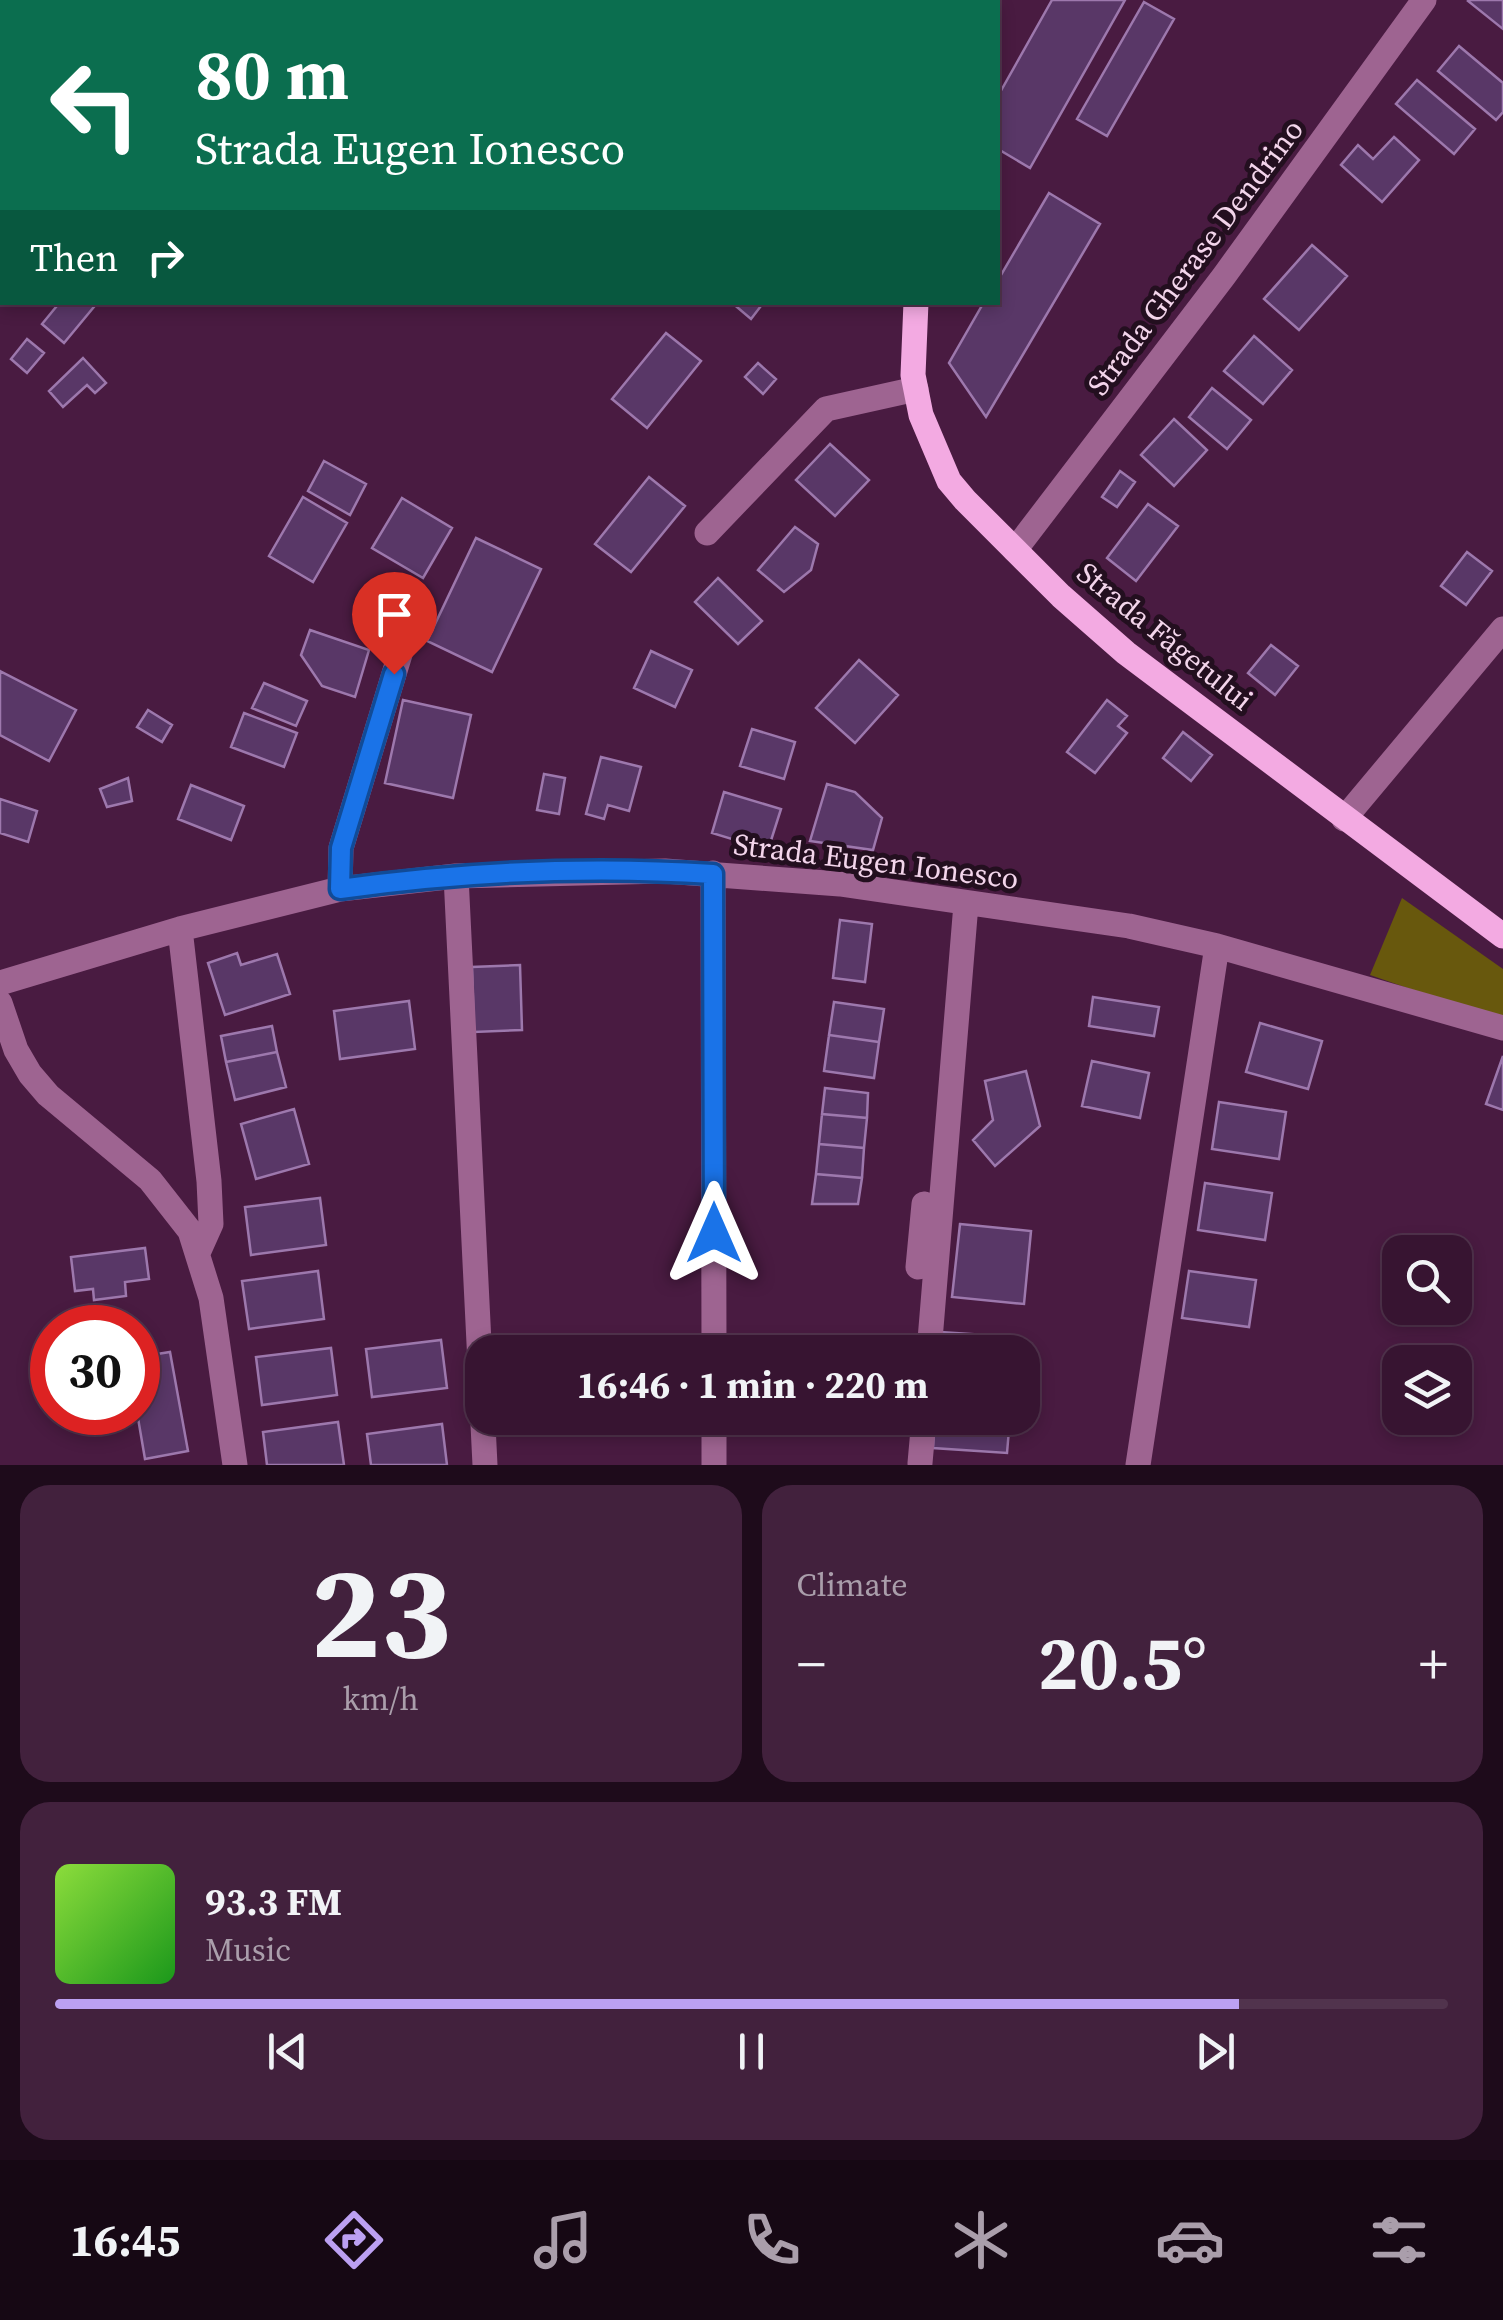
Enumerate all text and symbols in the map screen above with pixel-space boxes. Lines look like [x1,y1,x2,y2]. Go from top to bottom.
text: 80 m [195,26,349,122]
icon: left [30,40,160,170]
street label: Strada Gherase Dendrino [1077,110,1313,404]
text: Strada Eugen Ionesco [195,117,625,179]
icon: right [138,230,193,285]
text: Then [30,232,118,284]
street label: Strada Făgetului [1068,552,1262,720]
pin [352,572,437,675]
icon: arrive [367,587,422,642]
street label: Strada Eugen Ionesco [731,823,1021,899]
position arrow [662,1181,766,1285]
map controls [1382,1235,1472,1435]
button: search [1382,1235,1472,1325]
speed limit sign: 30 [30,1305,160,1435]
button: layers [1382,1345,1472,1435]
text: 16:46 · 1 min · 220 m [576,1359,929,1411]
text: 23 [310,1522,451,1701]
text: Climate [797,1563,908,1607]
text: 20.5° [1038,1611,1207,1714]
text: − [797,1626,826,1701]
text: + [1419,1626,1448,1701]
text: km/h [343,1677,419,1721]
text: 93.3 FM [205,1876,342,1928]
text: Music [205,1928,291,1972]
icon: previous [260,2024,315,2079]
icon: pause [724,2024,779,2079]
icon: next [1188,2024,1243,2079]
icon: directions [319,2205,389,2275]
icon: music [528,2205,598,2275]
icon: phone [737,2205,807,2275]
icon: climate [946,2205,1016,2275]
icon: car [1155,2205,1225,2275]
icon: filters [1364,2205,1434,2275]
text: 16:45 [69,2209,180,2271]

